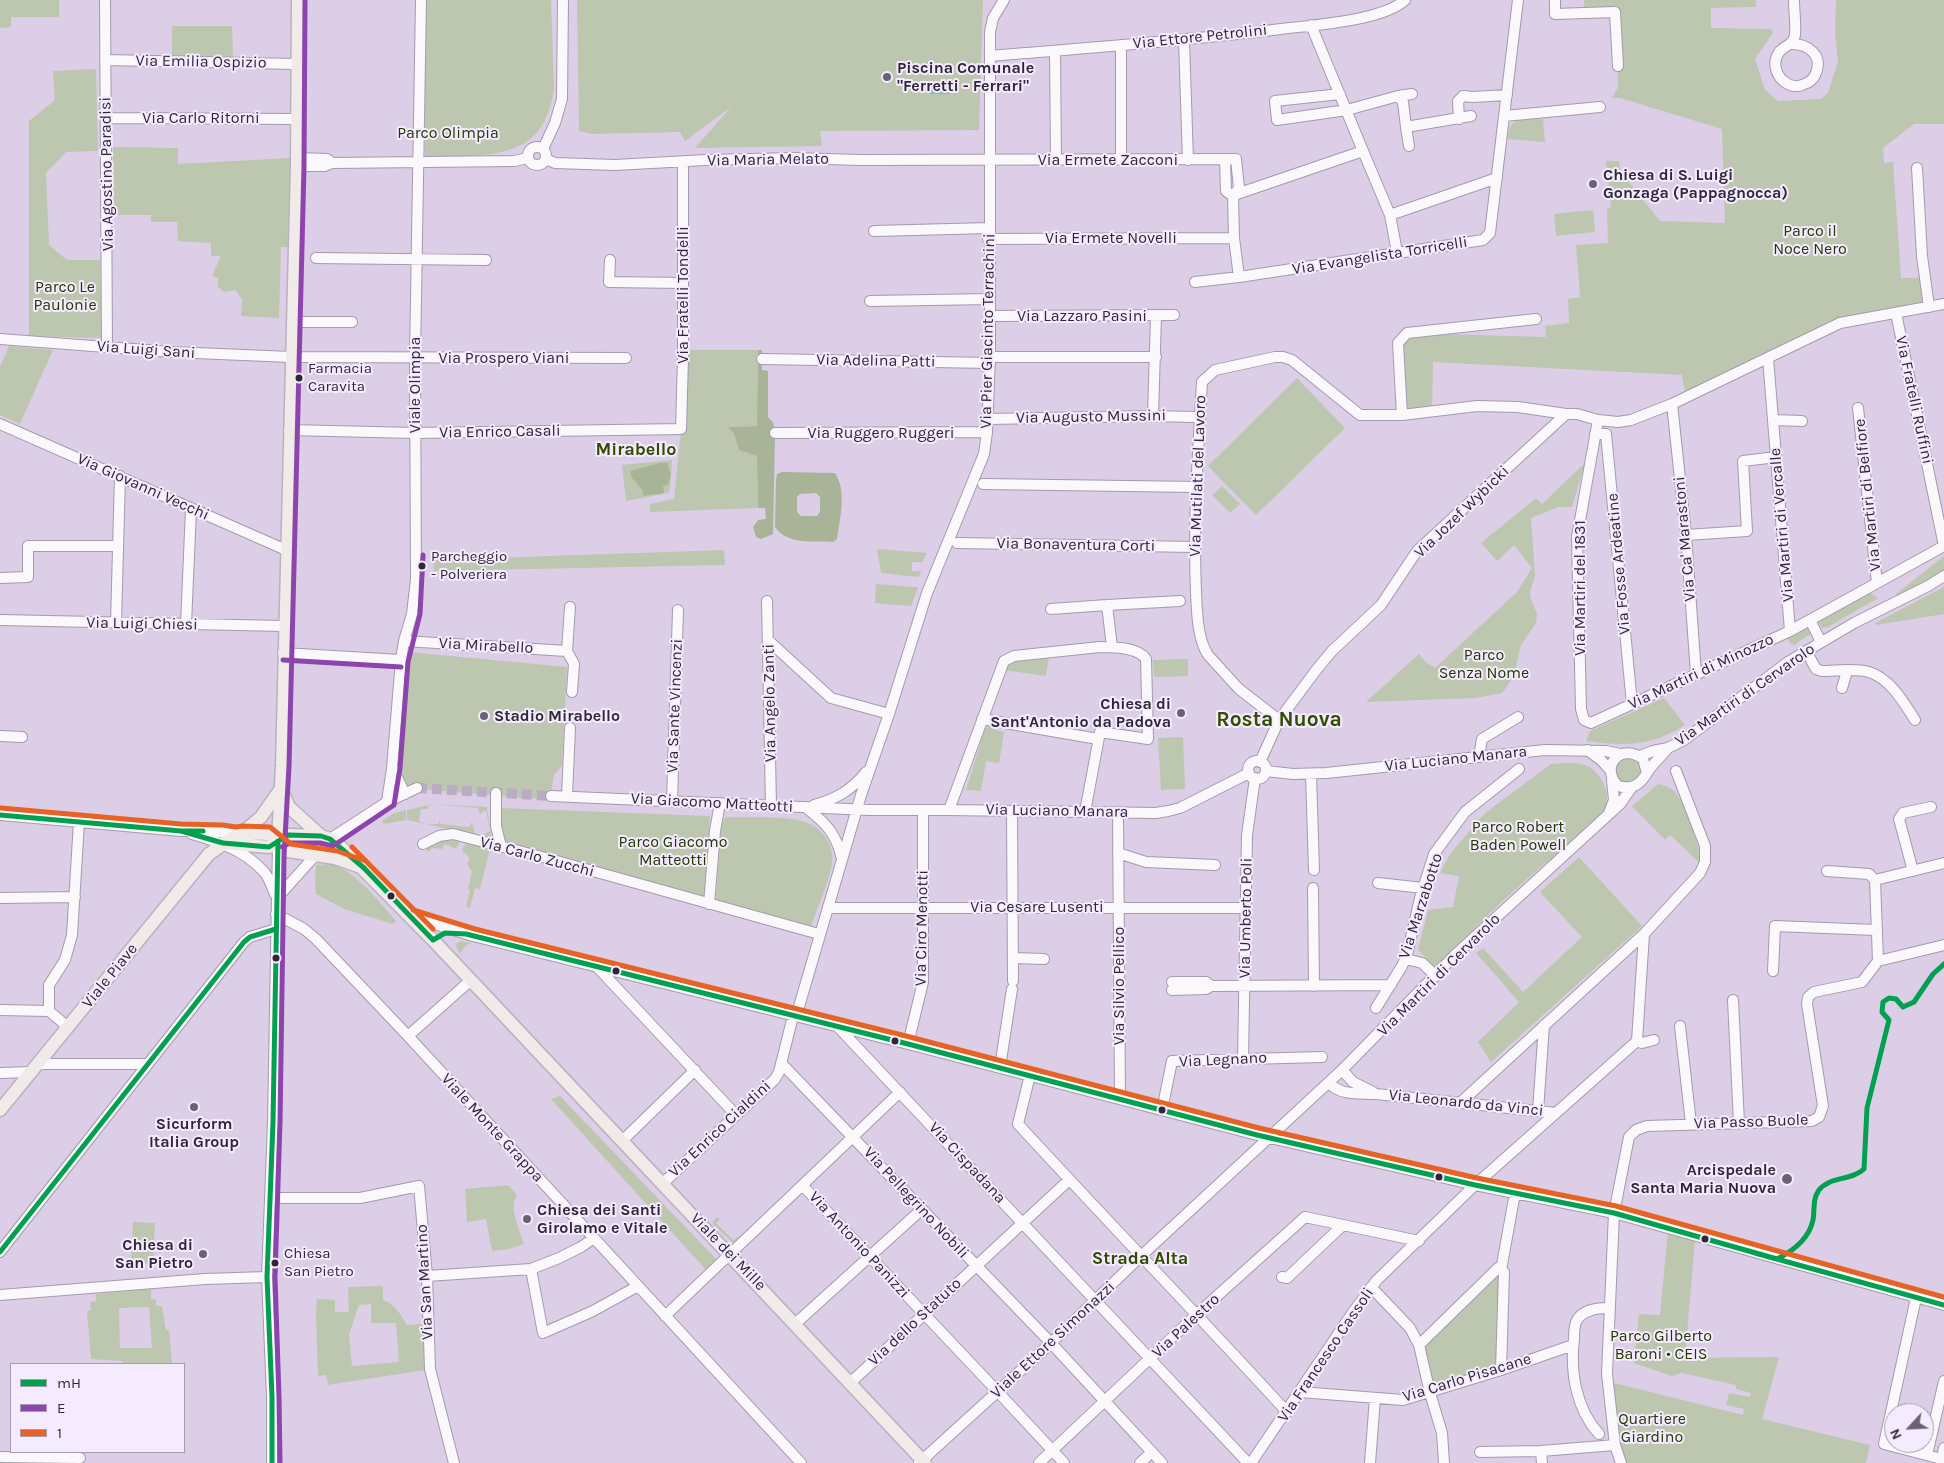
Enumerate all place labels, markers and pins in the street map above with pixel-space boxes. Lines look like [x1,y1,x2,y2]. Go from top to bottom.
place label: Piscina Comunale "Ferretti - Ferrari" [897,58,1034,96]
marker: Piscina Comunale "Ferretti - Ferrari" [881,71,893,83]
place label: Chiesa di S. Luigi Gonzaga (Pappagnocca) [1603,165,1788,203]
marker: Chiesa di S. Luigi Gonzaga (Pappagnocca) [1587,178,1599,190]
place label: Farmacia Caravita [308,360,372,395]
marker: Farmacia Caravita [294,373,304,383]
place label: Parcheggio - Polveriera [431,548,507,583]
marker: Parcheggio - Polveriera [417,561,427,571]
place label: Chiesa di Sant'Antonio da Padova [990,694,1171,732]
place label: Stadio Mirabello [494,706,620,726]
marker: Chiesa di Sant'Antonio da Padova [1175,707,1187,719]
marker: Stadio Mirabello [478,710,490,722]
unlabelled marker [386,891,396,901]
unlabelled marker [271,953,281,963]
unlabelled marker [611,966,621,976]
unlabelled marker [890,1036,900,1046]
marker: Sicurform Italia Group [188,1101,200,1113]
unlabelled marker [1157,1105,1167,1115]
place label: Sicurform Italia Group [149,1114,239,1152]
place label: Arcispedale Santa Maria Nuova [1630,1160,1776,1198]
unlabelled marker [1434,1172,1444,1182]
marker: Arcispedale Santa Maria Nuova [1780,1172,1794,1186]
place label: Chiesa dei Santi Girolamo e Vitale [537,1200,667,1238]
marker: Chiesa dei Santi Girolamo e Vitale [521,1213,533,1225]
unlabelled marker [1700,1234,1710,1244]
place label: Chiesa di San Pietro [115,1235,193,1273]
place label: Chiesa San Pietro [284,1245,354,1280]
marker: Chiesa di San Pietro [197,1248,209,1260]
marker: Chiesa San Pietro [270,1258,280,1268]

